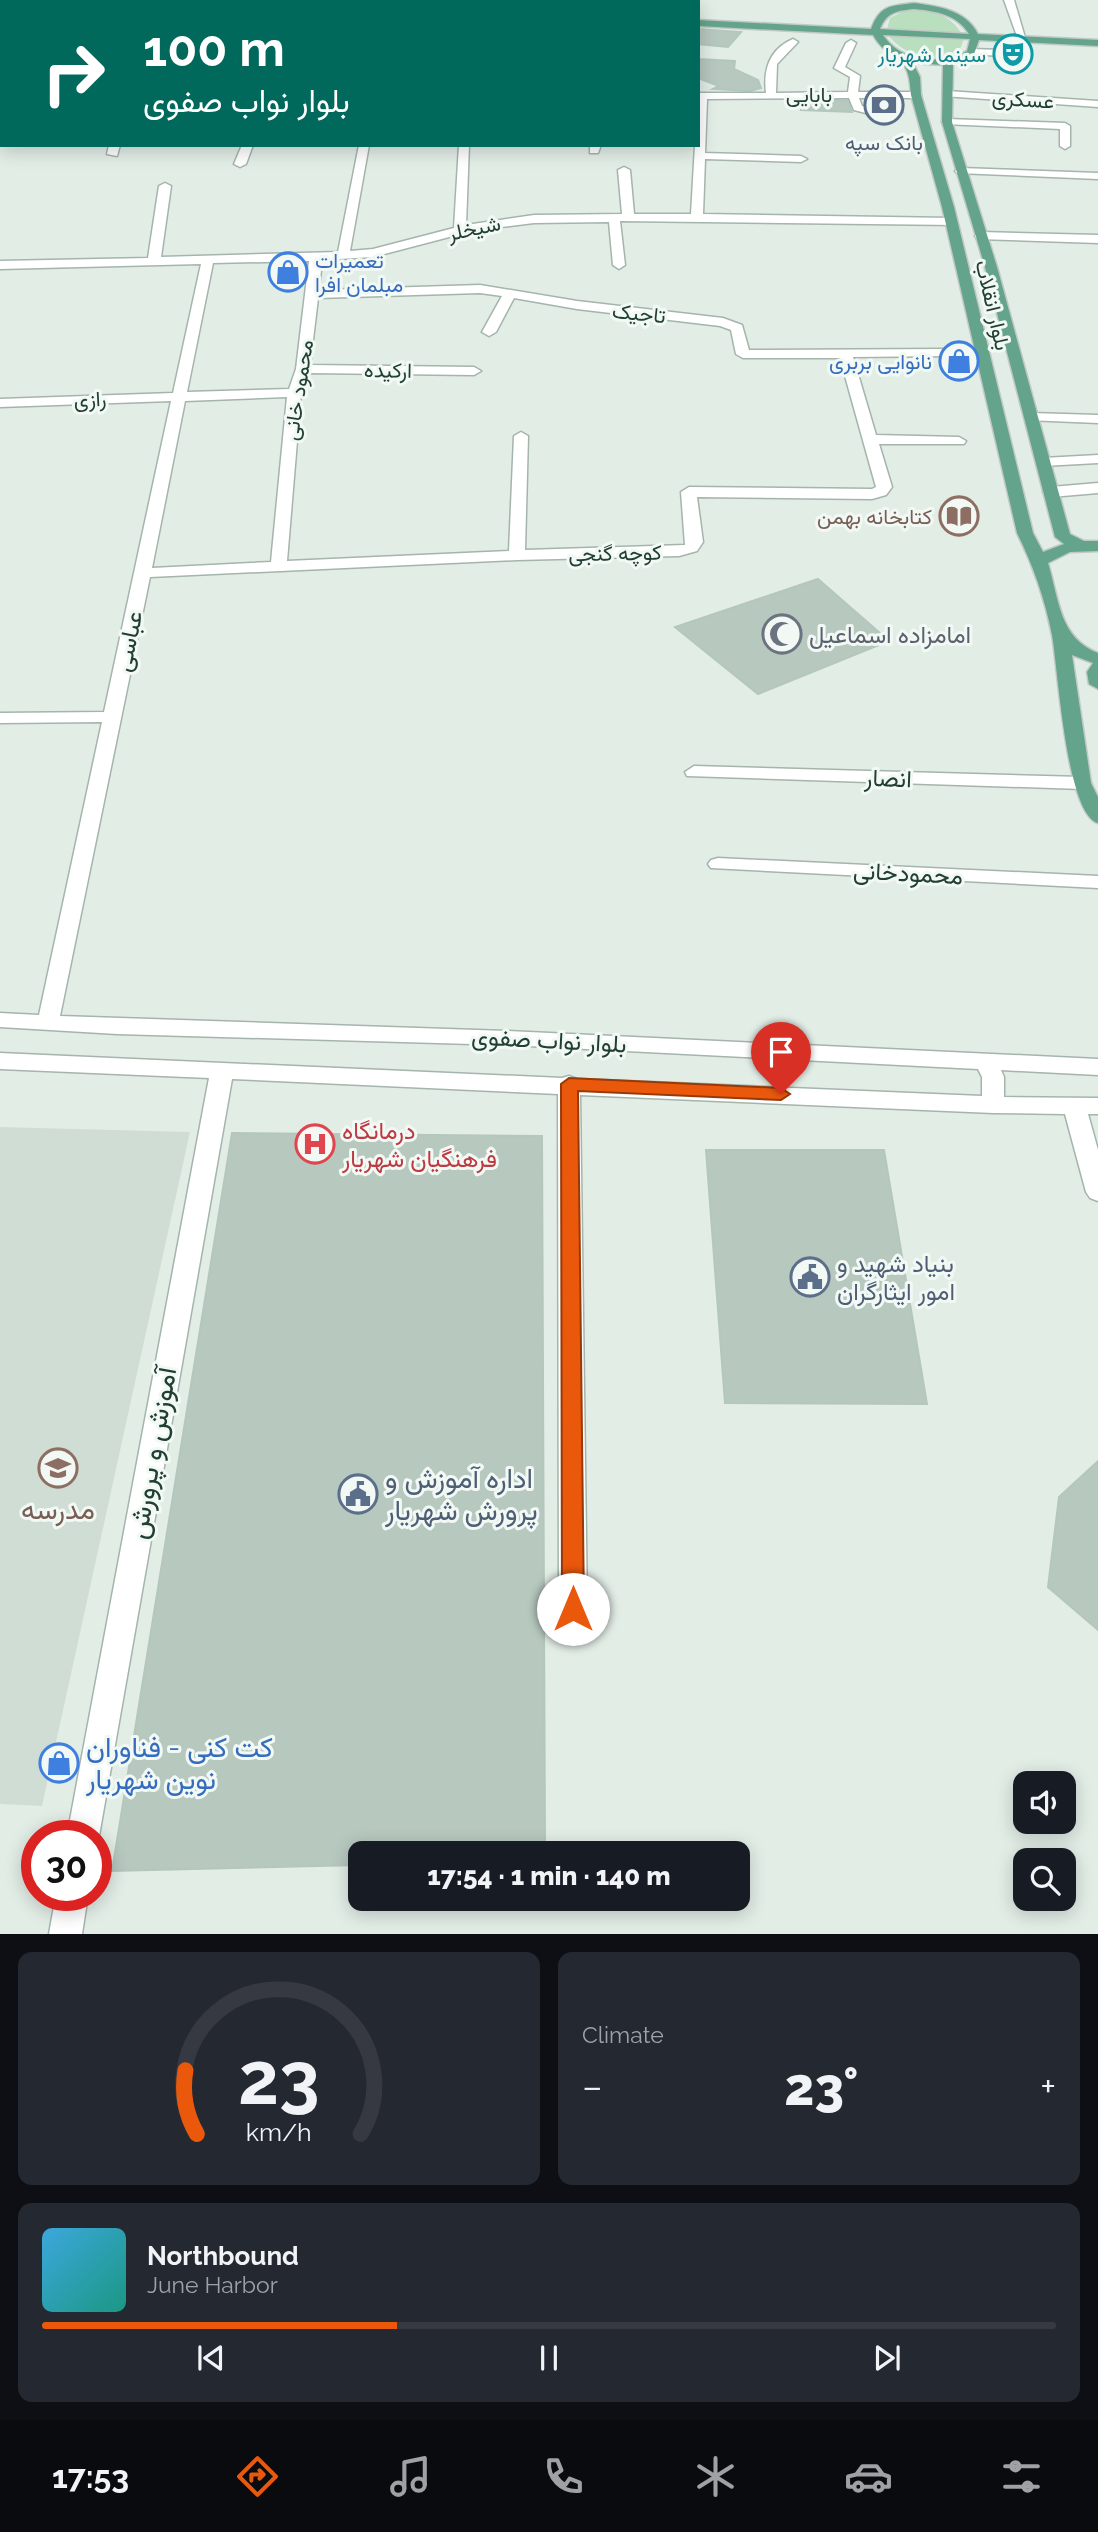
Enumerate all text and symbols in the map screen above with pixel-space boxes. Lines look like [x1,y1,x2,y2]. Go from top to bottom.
text: 100 m [143,20,285,77]
icon: right [28,28,119,119]
theatre icon: سینما شهریار [992,33,1034,75]
place label: سینما شهریار [877,42,986,68]
text: بلوار نواب صفوی [143,82,350,119]
street label: بابایی [786,82,832,107]
bank icon: بانک سپه [863,84,905,126]
street label: عسکری [991,84,1055,115]
place label: بانک سپه [845,130,923,157]
street label: شیخلر [444,210,503,247]
place label: تعمیرات مبلمان افرا [315,248,403,298]
shop icon: تعمیرات مبلمان افرا [267,251,309,293]
street label: بلوار انقلاب [970,257,1016,353]
street label: تاجیک [611,298,667,328]
street label: محمود خانی [278,338,319,442]
shop icon: نانوایی بربری [938,340,980,382]
place label: نانوایی بربری [829,349,932,375]
street label: ارکیده [364,357,412,384]
street label: رازی [73,386,107,413]
library icon: کتابخانه بهمن [938,495,980,537]
place label: کتابخانه بهمن [817,504,932,530]
street label: کوچه گنجی [568,540,662,568]
street label: عباسی [107,608,149,674]
mosque icon: امامزاده اسماعیل [761,613,803,655]
place label: امامزاده اسماعیل [809,620,971,650]
street label: انصار [863,763,912,794]
street label: محمودخانی [852,856,964,891]
street label: بلوار نواب صفوی [471,1021,627,1060]
pin [751,1022,811,1094]
icon: arrive [762,1033,800,1071]
place label: درمانگاه فرهنگیان شهریار [341,1116,497,1174]
hospital icon: درمانگاه فرهنگیان شهریار [294,1123,336,1165]
place label: بنیاد شهید و امور ایثارگران [837,1249,955,1307]
public building icon: بنیاد شهید و امور ایثارگران [789,1256,831,1298]
street label: آموزش و پرورش [121,1362,186,1542]
school or university icon: مدرسه [37,1447,79,1489]
place label: اداره آموزش و پرورش شهریار [384,1462,538,1529]
public building icon: اداره آموزش و پرورش شهریار [337,1473,379,1515]
place label: مدرسه [21,1493,95,1527]
position arrow [536,1572,610,1646]
place label: کت کنی - فناوران نوین شهریار [85,1731,273,1797]
shop icon: کت کنی - فناوران نوین شهریار [38,1742,80,1784]
map controls [1013,1771,1076,1911]
button: sound [1013,1771,1076,1834]
speed limit sign: 30 [21,1820,112,1911]
button: search [1013,1848,1076,1911]
text: 17:54 · 1 min · 140 m [427,1861,671,1891]
text: Climate [582,2021,664,2048]
text: 23 [238,2037,320,2122]
text: 23° [784,2056,858,2117]
text: − [582,2064,602,2109]
text: + [1040,2064,1056,2109]
text: km/h [246,2117,312,2147]
text: Northbound [147,2241,299,2271]
text: June Harbor [147,2271,278,2298]
icon: previous [192,2339,230,2377]
icon: pause [530,2339,568,2377]
icon: next [868,2339,906,2377]
icon: directions [233,2452,282,2501]
icon: music [386,2452,435,2501]
icon: phone [539,2452,588,2501]
icon: climate [691,2452,740,2501]
icon: car [844,2452,893,2501]
icon: filters [997,2452,1046,2501]
text: 17:53 [52,2458,129,2495]

